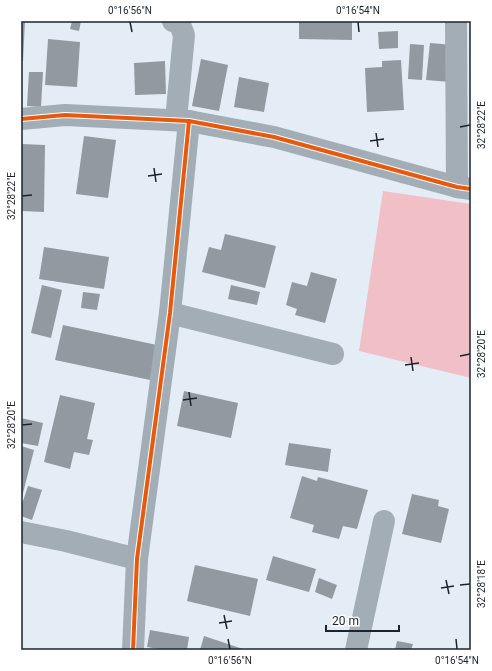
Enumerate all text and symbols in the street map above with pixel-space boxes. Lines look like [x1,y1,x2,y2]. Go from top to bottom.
text: 0°16'56"N [108,5,152,16]
text: 0°16'54"N [336,5,380,16]
text: 32°28'22"E [476,101,487,149]
text: 32°28'22"E [6,172,17,220]
text: 32°28'20"E [476,330,487,378]
text: 32°28'20"E [6,401,17,449]
text: 32°28'18"E [476,560,487,608]
scale bar [326,607,399,633]
text: 20 m [332,614,359,628]
text: 0°16'56"N [208,655,252,666]
text: 0°16'54"N [435,655,479,666]

